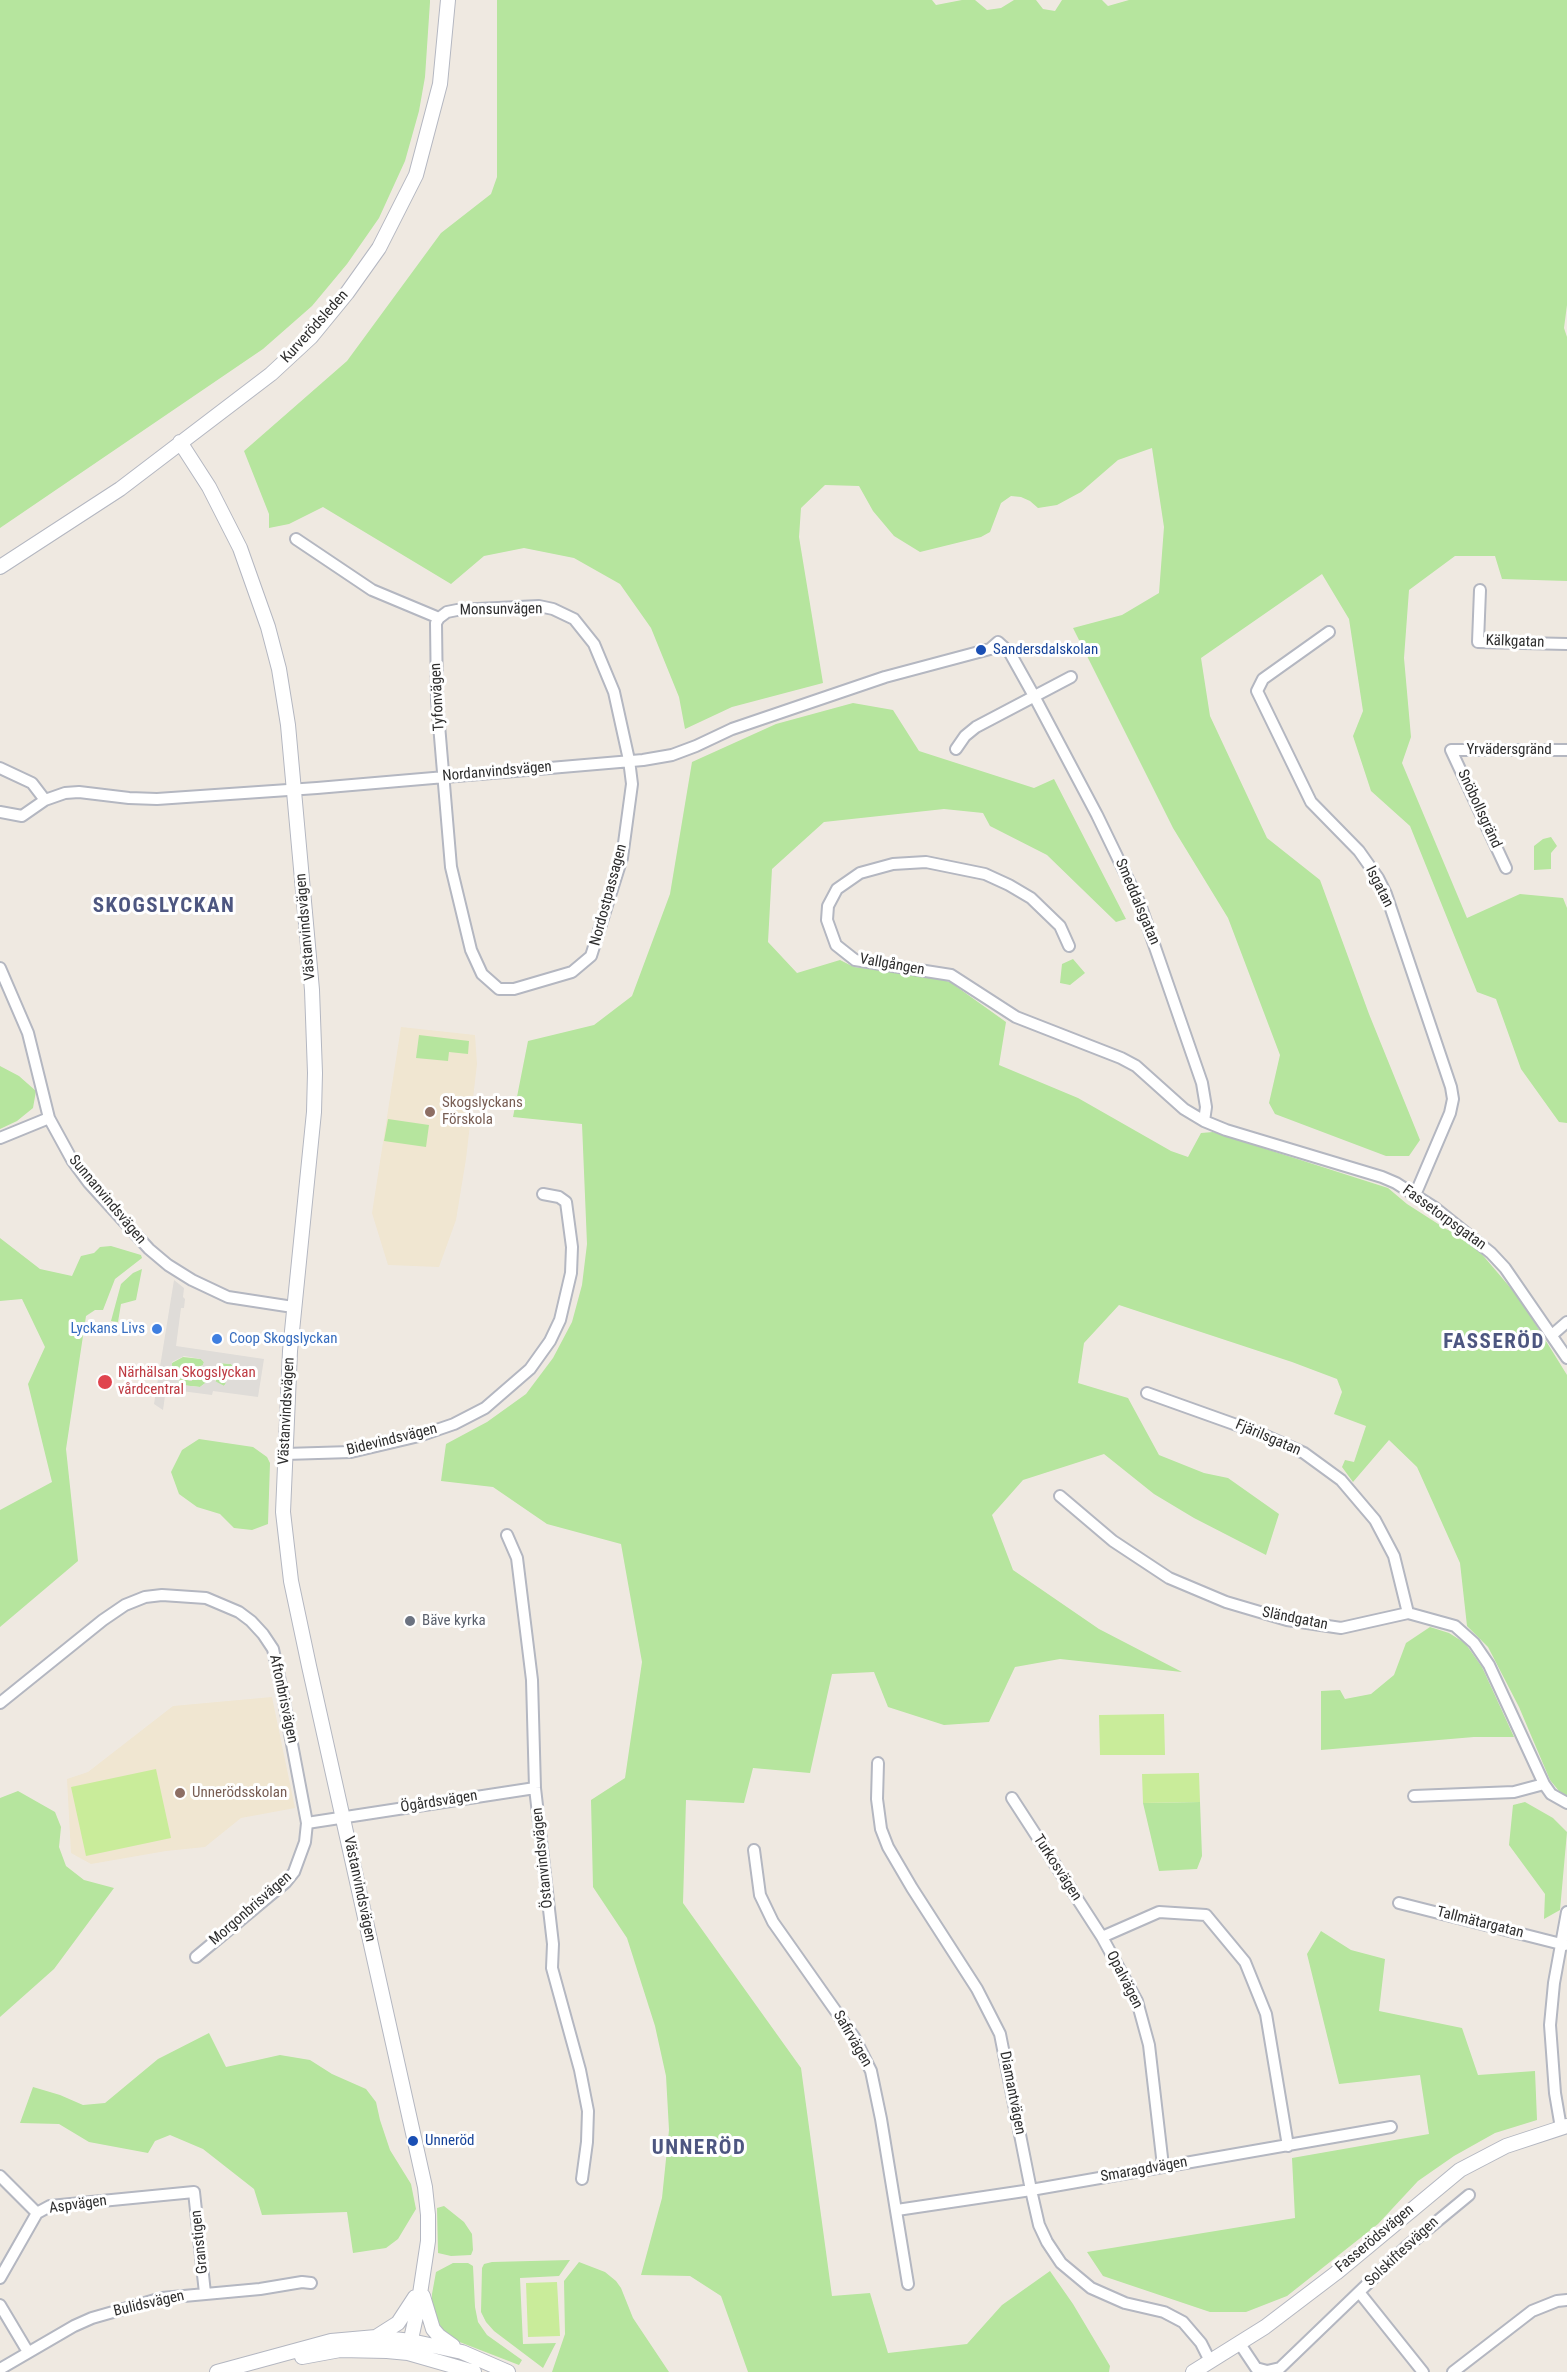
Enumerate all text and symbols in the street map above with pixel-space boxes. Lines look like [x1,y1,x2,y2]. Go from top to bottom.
street label: Kurverödsleden [278,287,352,367]
street label: Monsunvägen [460,600,542,620]
street label: Kälkgatan [1485,632,1545,652]
place label: Sandersdalskolan [993,641,1098,659]
marker: Sandersdalskolan [974,643,988,657]
street label: Tyfonvägen [427,662,449,732]
street label: Yrvädersgränd [1466,741,1552,759]
street label: Nordanvindsvägen [442,758,552,786]
street label: Snöbollsgränd [1453,767,1505,851]
street label: Nordostpassagen [587,842,631,948]
street label: Smeddalsgatan [1111,856,1163,948]
street label: Isgatan [1361,863,1397,911]
street label: Västanvindsvägen [292,873,320,981]
district label: SKOGSLYCKAN [93,894,235,920]
street label: Vallgången [858,950,926,980]
place label: Skogslyckans Förskola [442,1094,523,1129]
marker: Skogslyckans Förskola [423,1105,437,1119]
street label: Sunnanvindsvägen [65,1152,149,1248]
street label: Fassetorpsgatan [1399,1182,1489,1254]
place label: Lyckans Livs [70,1320,145,1338]
marker: Lyckans Livs [150,1322,164,1336]
place label: Coop Skogslyckan [229,1330,337,1348]
district label: FASSERÖD [1443,1330,1545,1356]
marker: Coop Skogslyckan [210,1332,224,1346]
street label: Västanvindsvägen [275,1357,299,1465]
place label: Närhälsan Skogslyckan vårdcentral [118,1364,256,1399]
marker: Närhälsan Skogslyckan vårdcentral [96,1373,114,1391]
street label: Fjärilsgatan [1232,1416,1304,1460]
street label: Bidevindsvägen [345,1420,439,1460]
street label: Sländgatan [1261,1604,1329,1634]
place label: Bäve kyrka [422,1612,486,1630]
marker: Bäve kyrka [403,1614,417,1628]
street label: Aftonbrisvägen [265,1653,301,1745]
place label: Unnerödsskolan [192,1784,287,1802]
marker: Unnerödsskolan [173,1786,187,1800]
street label: Ögårdsvägen [399,1787,479,1817]
street label: Östanvindsvägen [529,1807,557,1909]
street label: Turkosvägen [1029,1832,1085,1904]
street label: Västanvindsvägen [339,1835,379,1943]
street label: Morgonbrisvägen [206,1868,296,1950]
street label: Tallmätargatan [1435,1903,1525,1943]
street label: Opalvägen [1102,1948,1146,2012]
street label: Safirvägen [829,2008,875,2070]
street label: Diamantvägen [995,2050,1029,2136]
place label: Unneröd [425,2132,474,2150]
marker: Unneröd [406,2134,420,2148]
district label: UNNERÖD [652,2136,746,2162]
street label: Smaragdvägen [1099,2154,1189,2186]
street label: Aspvägen [48,2192,108,2218]
street label: Fasserödsvägen [1332,2201,1418,2277]
street label: Granstigen [188,2209,212,2275]
street label: Solskiftesvägen [1361,2213,1443,2291]
street label: Bulidsvägen [112,2287,186,2321]

